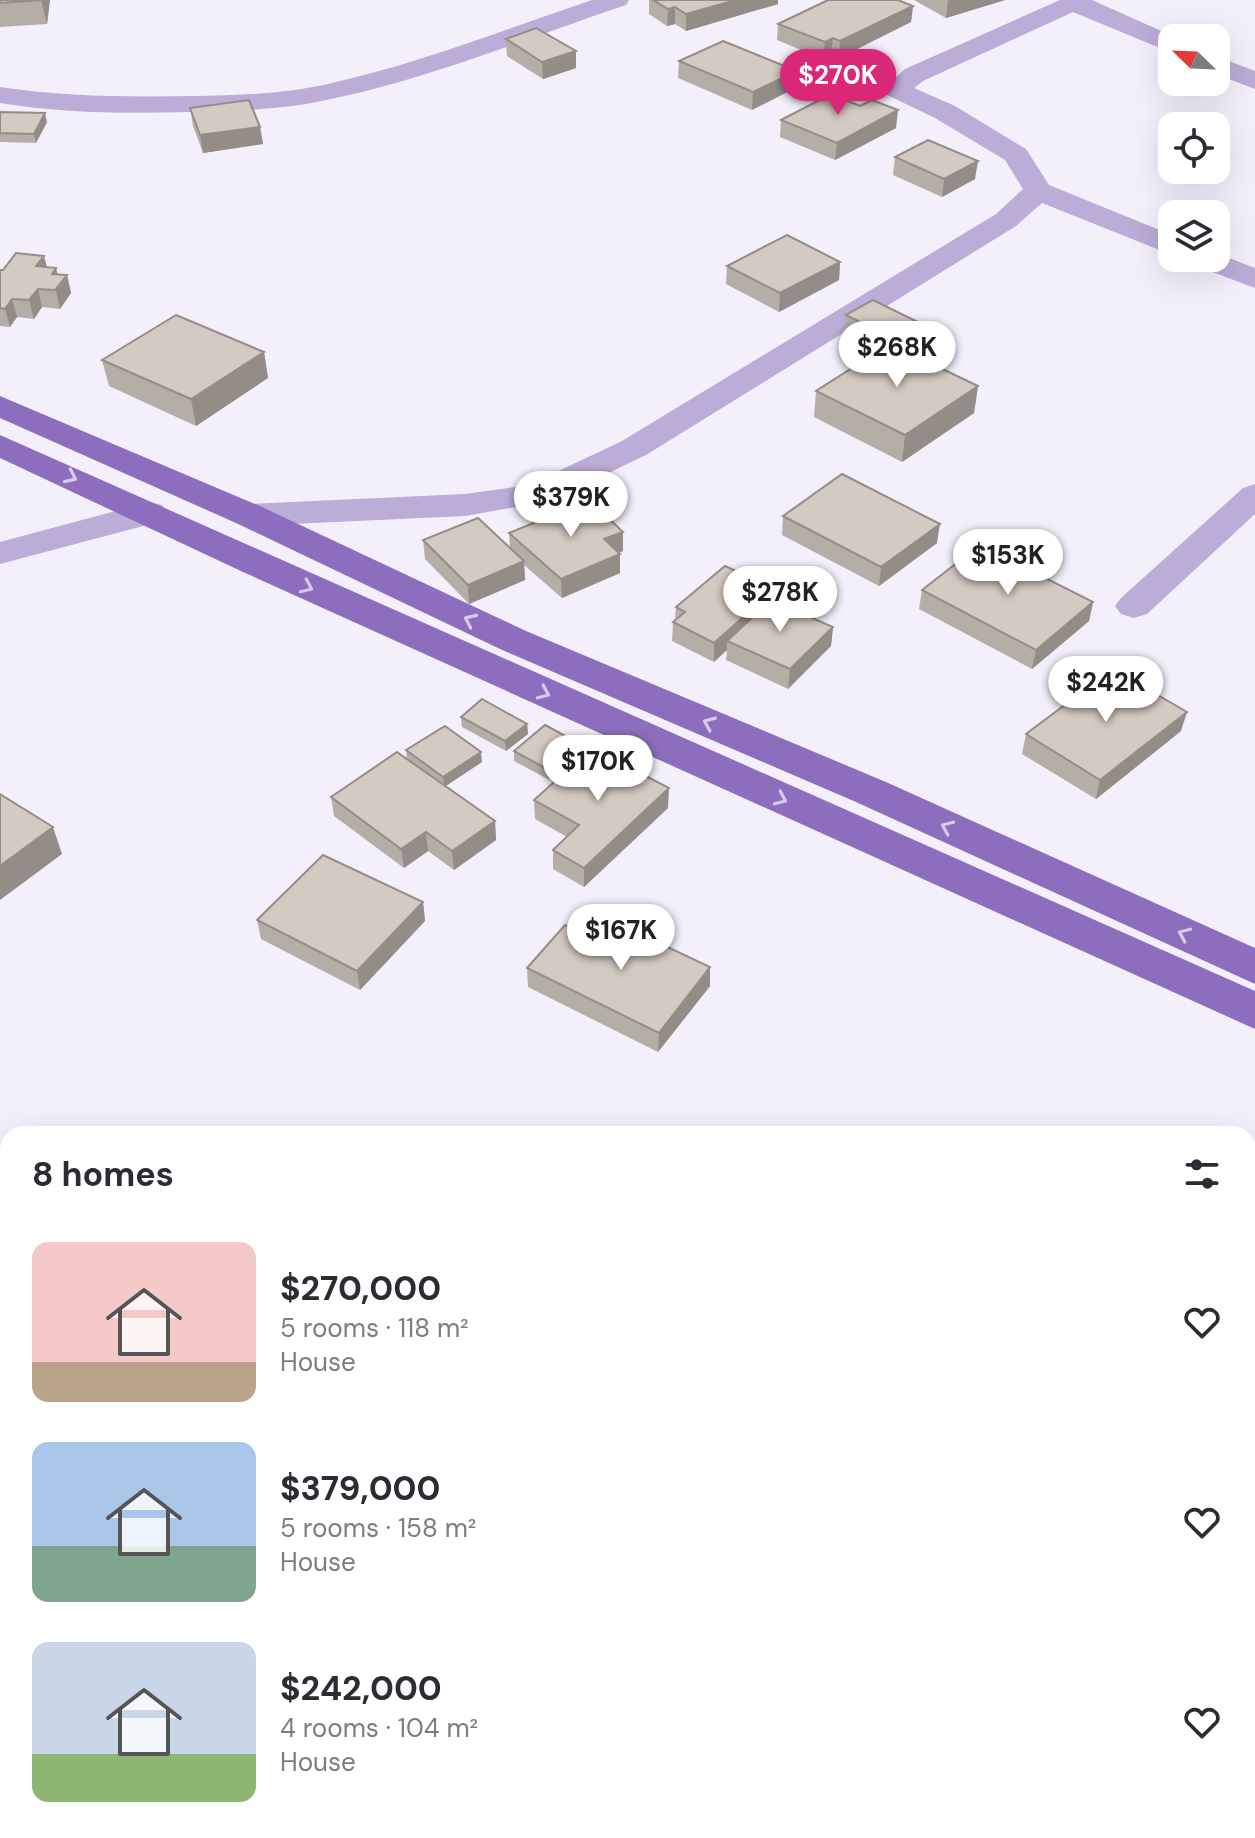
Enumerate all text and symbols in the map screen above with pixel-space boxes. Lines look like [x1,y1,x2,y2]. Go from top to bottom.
north arrow [1158,24,1230,96]
map controls [1158,24,1230,272]
pin: $270K [782,49,894,117]
text: $270K [798,58,878,92]
button: locate [1158,112,1230,184]
button: layers [1158,200,1230,272]
pin: $268K [841,321,953,389]
text: $268K [857,330,937,364]
one-way arrow [63,468,77,484]
pin: $379K [515,471,627,539]
text: $379K [532,480,610,514]
pin: $153K [952,529,1064,597]
text: $153K [971,538,1045,572]
pin: $278K [724,566,836,634]
text: $278K [741,575,819,609]
one-way arrow [299,577,313,593]
one-way arrow [464,614,479,630]
pin: $242K [1050,656,1162,724]
text: $242K [1066,665,1146,699]
one-way arrow [536,683,550,699]
one-way arrow [703,717,717,733]
pin: $170K [542,735,654,803]
text: $170K [561,744,635,778]
one-way arrow [773,789,788,805]
one-way arrow [941,821,955,837]
pin: $167K [565,904,677,972]
text: $167K [585,913,657,947]
one-way arrow [1178,928,1192,944]
text: 8 homes [32,1152,174,1197]
icon: filters [1180,1152,1224,1196]
text: $270,000 [280,1266,441,1311]
icon: home [96,1274,192,1370]
icon: heart [1180,1300,1224,1344]
text: 5 rooms · 118 m² [280,1311,469,1345]
text: House [280,1345,356,1379]
text: $379,000 [280,1466,440,1511]
icon: home [96,1474,192,1570]
icon: heart [1180,1500,1224,1544]
text: 5 rooms · 158 m² [280,1511,476,1545]
text: House [280,1545,356,1579]
text: $242,000 [280,1666,442,1711]
icon: home [96,1674,192,1770]
icon: heart [1180,1700,1224,1744]
text: 4 rooms · 104 m² [280,1711,478,1745]
text: House [280,1745,356,1779]

